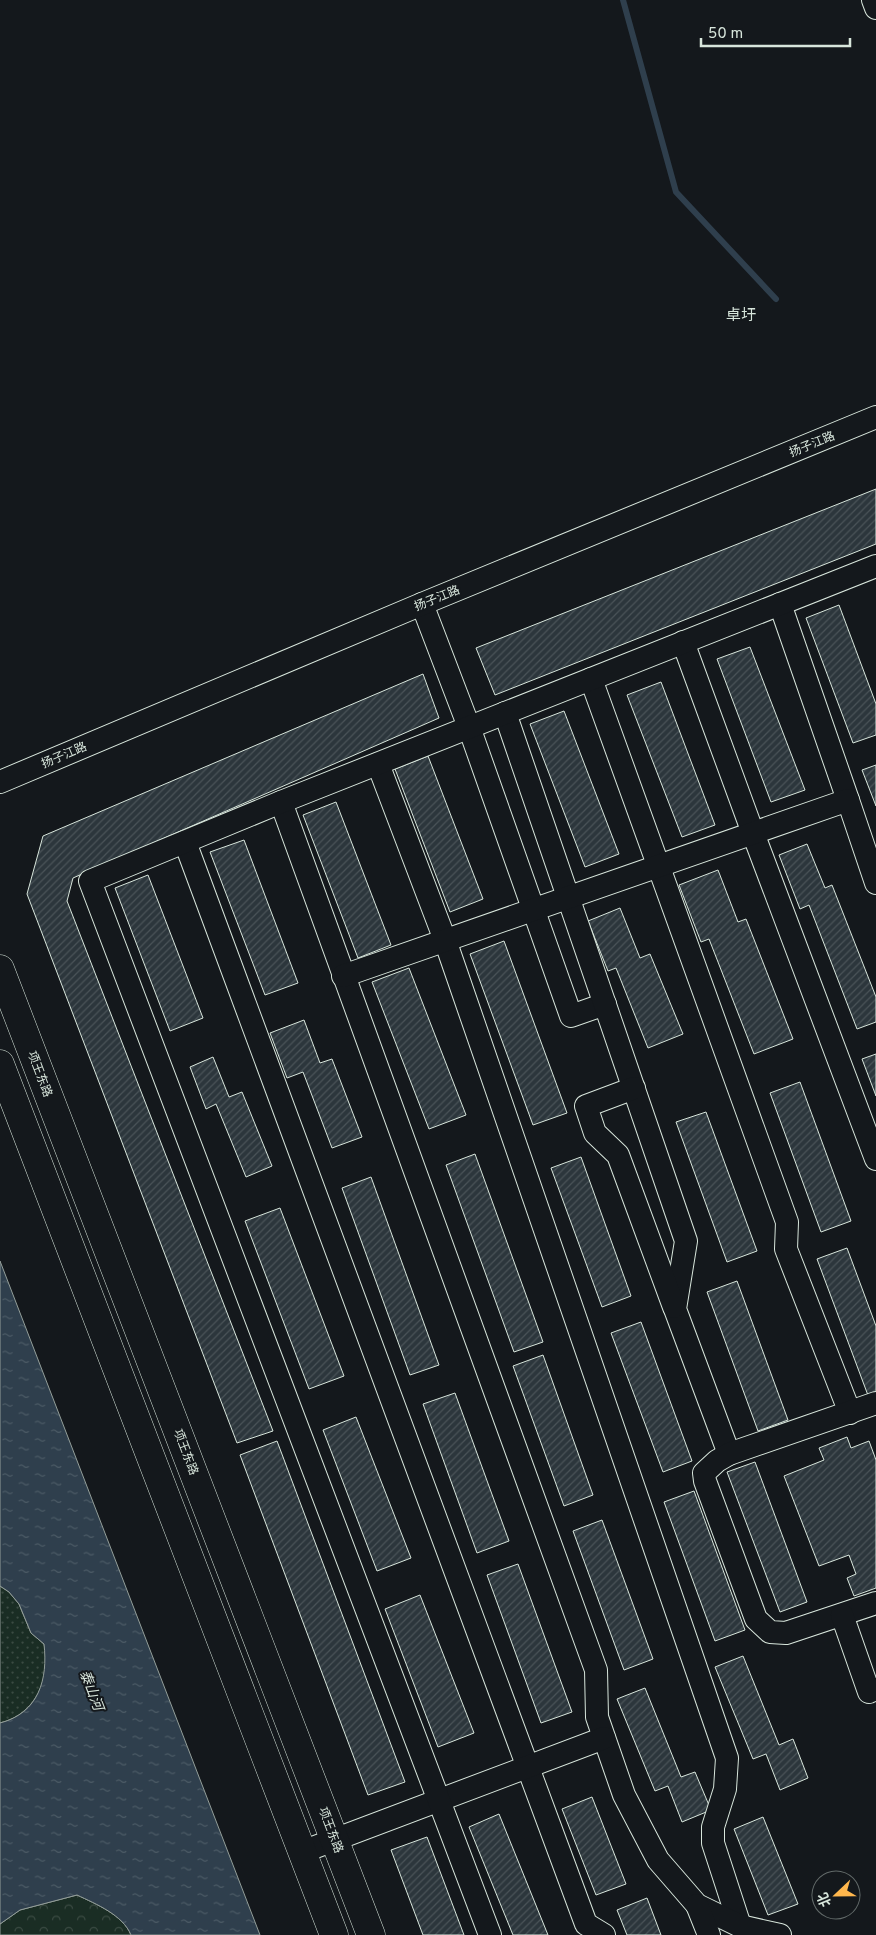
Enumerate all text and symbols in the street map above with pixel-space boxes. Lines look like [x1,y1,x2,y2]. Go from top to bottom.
scale bar [701,15,850,47]
text: 50 m [708,25,743,44]
district label: 卓圩 [726,307,756,326]
street label: 扬子江路 [787,429,838,461]
street label: 扬子江路 [412,583,463,615]
street label: 扬子江路 [39,739,90,773]
street label: 项王东路 [23,1049,55,1100]
street label: 项王东路 [169,1427,201,1478]
water label: 泰山河 [75,1668,107,1716]
street label: 项王东路 [314,1805,346,1856]
north arrow [811,1870,861,1920]
text: 北 [815,1890,836,1909]

